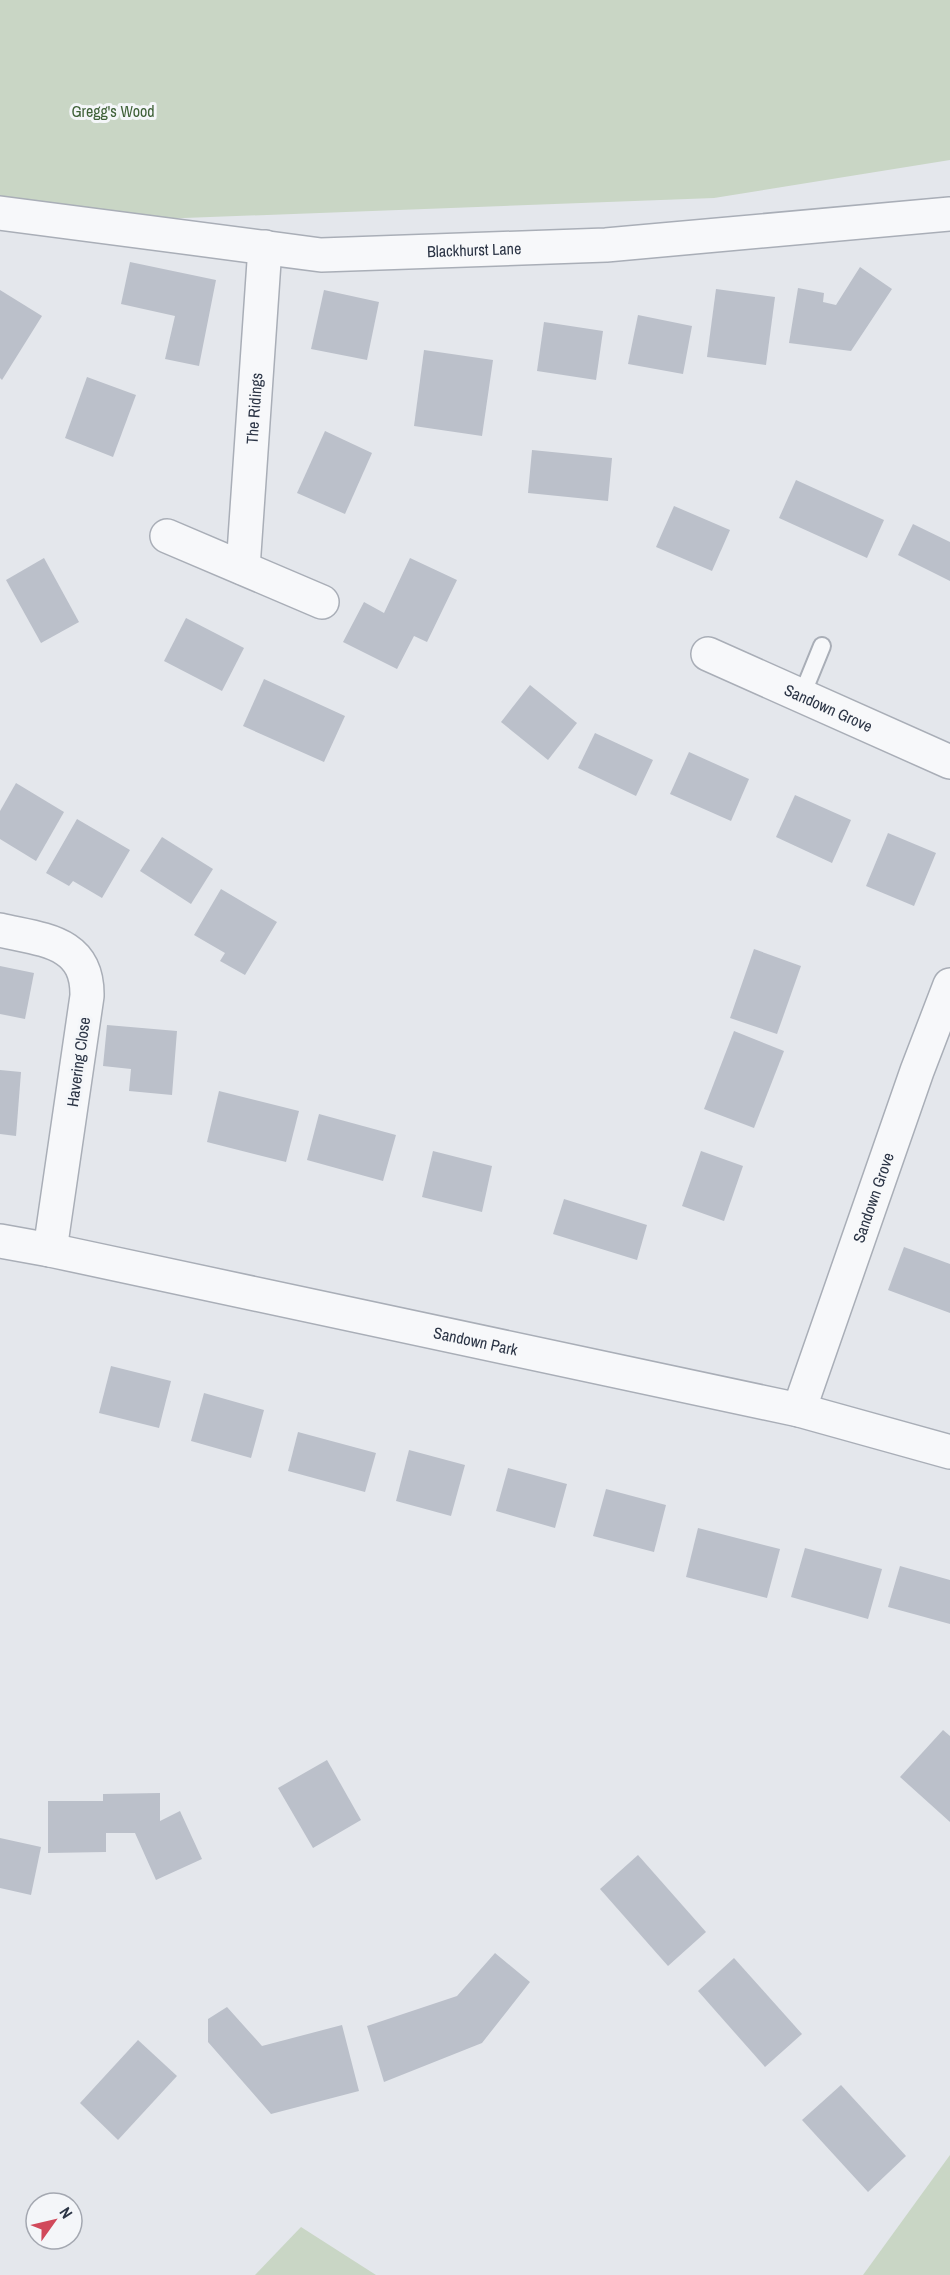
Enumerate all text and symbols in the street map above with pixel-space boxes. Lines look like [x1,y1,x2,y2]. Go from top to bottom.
park label: Gregg's Wood [71,100,155,122]
street label: Blackhurst Lane [427,237,522,262]
street label: The Ridings [241,372,267,445]
street label: Sandown Grove [781,679,876,737]
street label: Havering Close [61,1016,95,1108]
street label: Sandown Grove [847,1149,899,1246]
street label: Sandown Park [432,1321,520,1361]
north arrow [24,2191,84,2251]
text: N [55,2203,78,2223]

